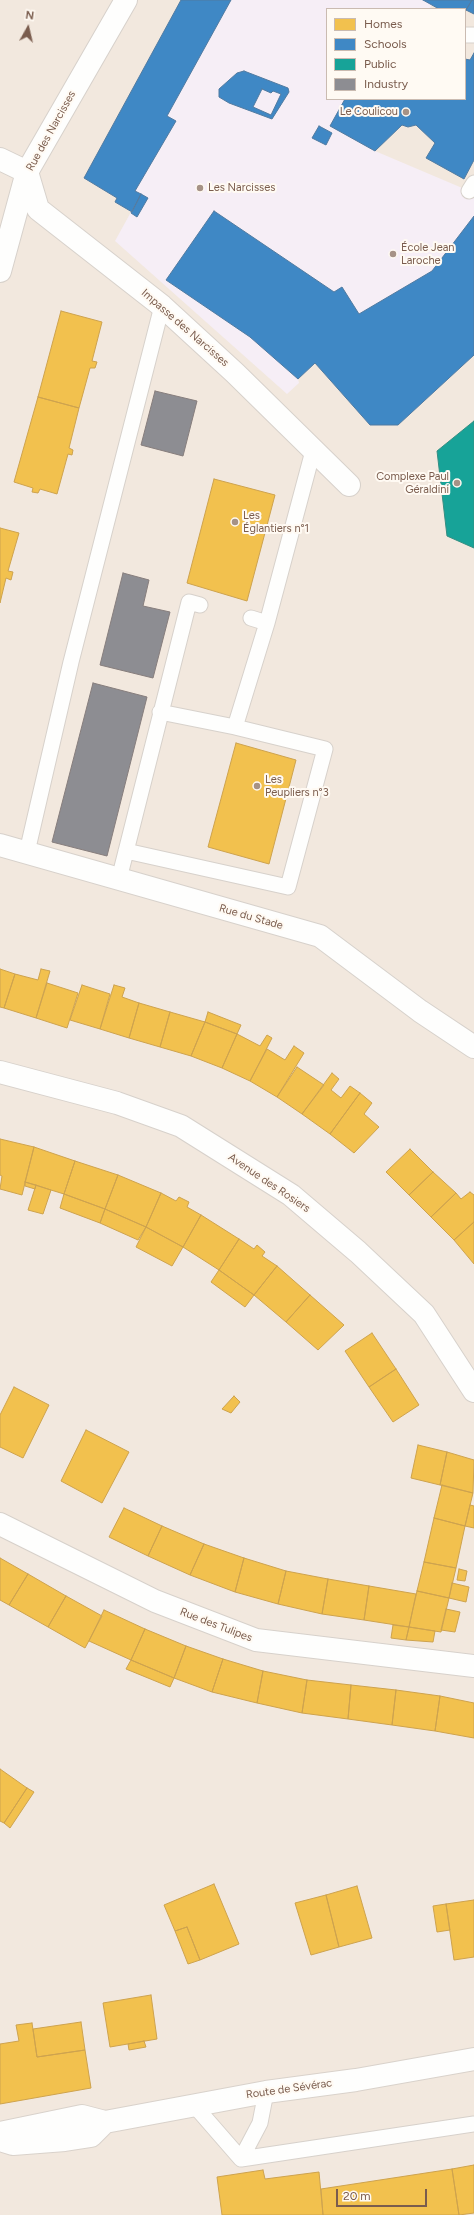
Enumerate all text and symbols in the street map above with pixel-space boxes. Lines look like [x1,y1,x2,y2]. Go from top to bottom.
north arrow [8,8,48,48]
legend [326,8,466,100]
text: N [25,9,35,23]
text: Homes [364,17,402,31]
text: Schools [364,37,407,51]
text: Public [364,57,397,71]
text: Industry [364,77,408,91]
street label: Rue des Narcisses [23,89,79,173]
place label: Le Coulicou [340,105,398,119]
marker: Le Coulicou [401,107,411,117]
place label: Les Narcisses [208,181,275,195]
marker: Les Narcisses [195,183,205,193]
place label: École Jean Laroche [401,241,454,267]
marker: École Jean Laroche [388,249,398,259]
street label: Impasse des Narcisses [139,286,231,370]
place label: Complexe Paul Géraldini [376,470,449,496]
marker: Complexe Paul Géraldini [452,478,462,488]
place label: Les Églantiers n°1 [243,509,309,535]
marker: Les Églantiers n°1 [230,517,240,527]
place label: Les Peupliers n°3 [265,773,329,799]
marker: Les Peupliers n°3 [252,781,262,791]
street label: Rue du Stade [217,902,285,932]
street label: Avenue des Rosiers [226,1151,312,1215]
street label: Rue des Tulipes [178,1605,254,1645]
street label: Route de Sévérac [245,2076,333,2102]
scale bar [338,2181,429,2207]
text: 20 m [343,2189,371,2203]

